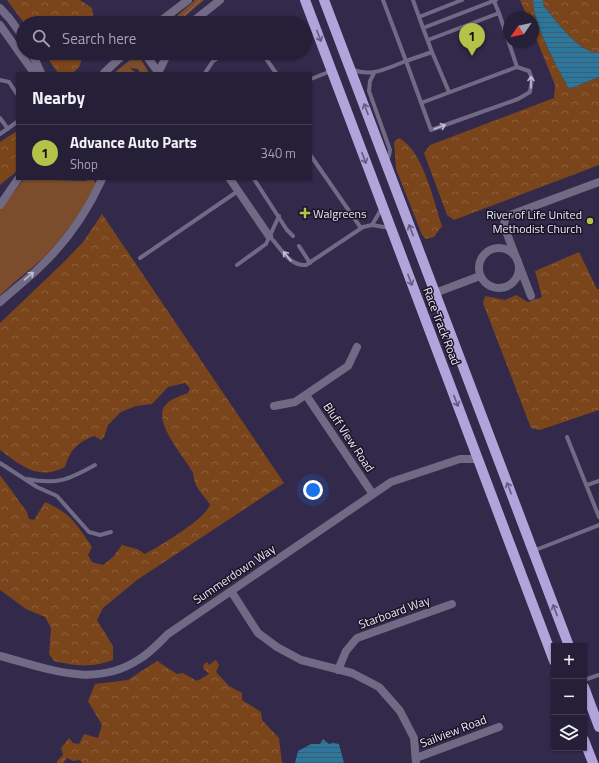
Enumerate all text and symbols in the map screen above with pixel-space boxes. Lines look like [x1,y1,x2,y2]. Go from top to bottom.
north arrow [503,12,539,48]
search box [16,16,312,60]
pin: 1 [459,23,485,56]
icon: search [30,27,52,49]
text: Search here [62,27,136,50]
one-way arrow [315,30,323,42]
one-way arrow [527,76,535,89]
text: Nearby [32,85,85,111]
one-way arrow [361,103,369,115]
one-way arrow [434,123,447,130]
text: Advance Auto Parts [70,131,197,154]
text: 1 [41,143,49,163]
text: 340 m [260,143,296,163]
one-way arrow [361,152,369,164]
text: Shop [70,154,98,174]
place label: Walgreens [313,204,367,223]
place label: River of Life United Methodist Church [486,205,582,238]
marker: Walgreens [300,208,310,218]
marker: River of Life United Methodist Church [585,216,595,226]
one-way arrow [407,225,415,237]
one-way arrow [283,251,292,261]
one-way arrow [24,272,35,281]
one-way arrow [407,273,415,285]
street label: Race Track Road [418,284,466,368]
one-way arrow [453,395,461,407]
street label: Bluff View Road [319,398,379,476]
your location [303,480,323,500]
one-way arrow [504,482,512,494]
street label: Summerdown Way [189,539,279,609]
street label: Starboard Way [356,590,432,634]
one-way arrow [550,604,558,616]
map controls [551,643,587,751]
button: + [551,643,587,679]
button: − [551,679,587,715]
street label: Sailview Road [417,710,489,752]
button: layers [551,715,587,751]

